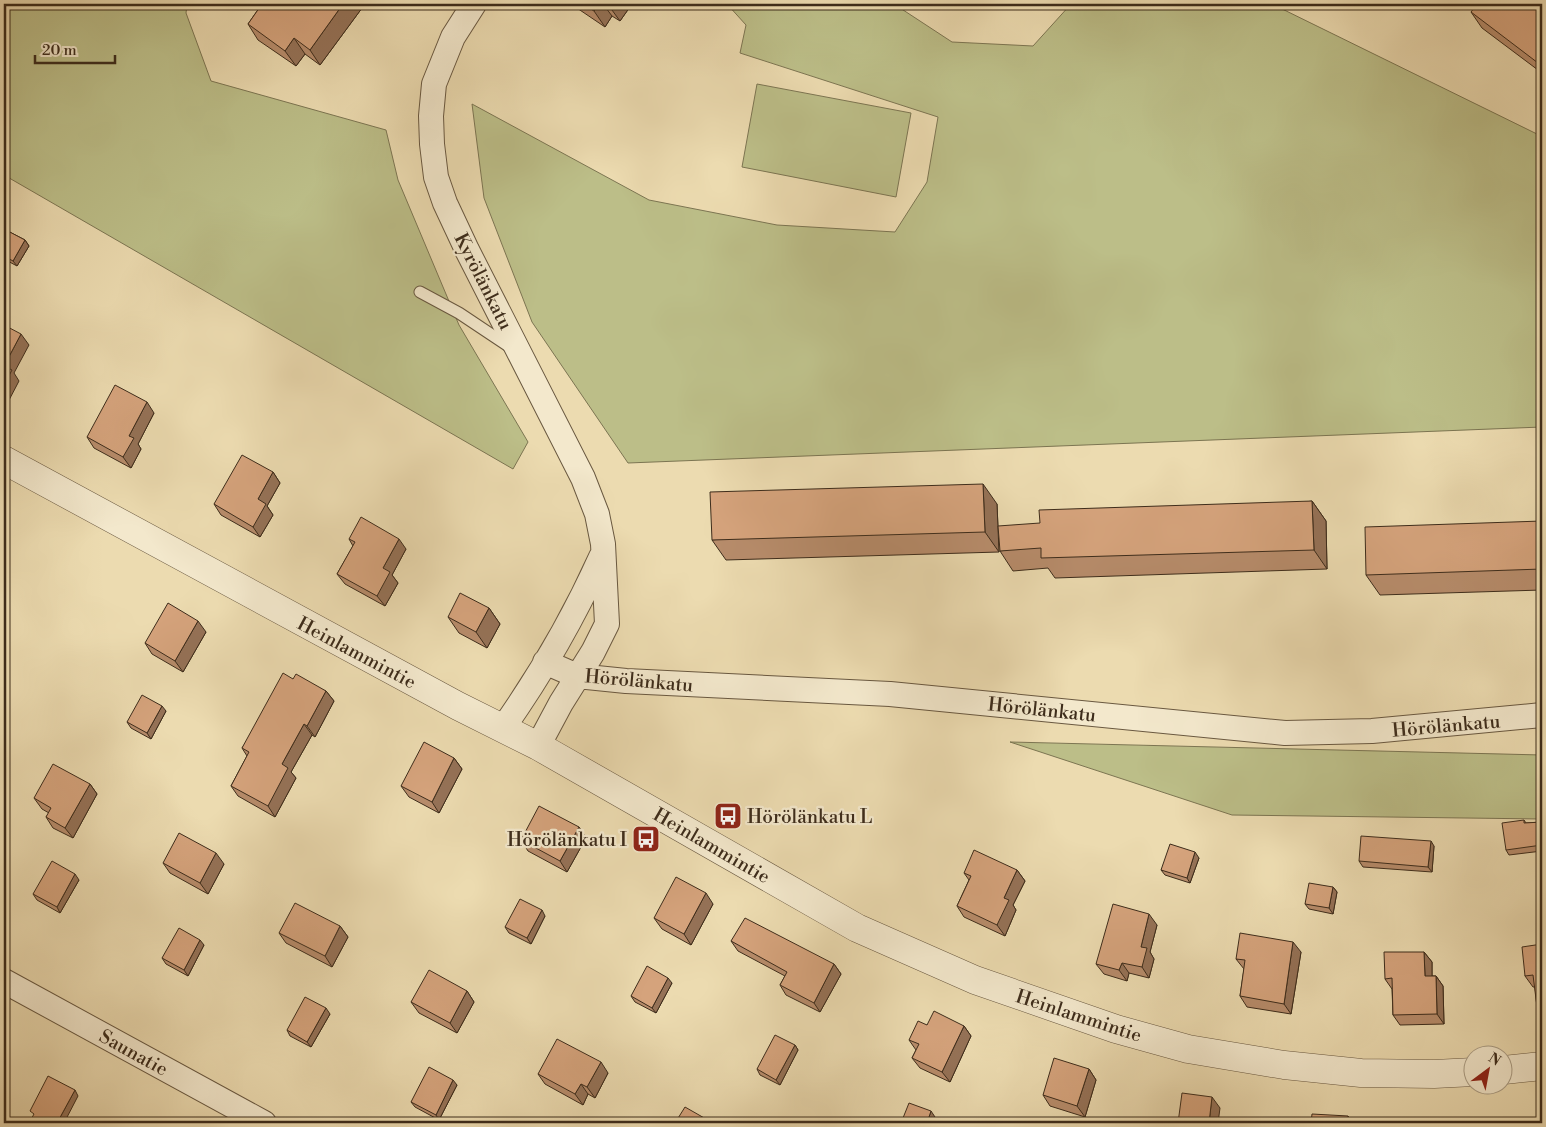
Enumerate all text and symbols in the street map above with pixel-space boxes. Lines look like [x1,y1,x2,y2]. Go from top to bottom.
scale bar [35,32,115,64]
text: 20 m [42,41,77,60]
street label: Kyrölänkatu [449,229,518,334]
street label: Heinlammintie [293,612,420,694]
street label: Hörölänkatu [584,664,694,698]
street label: Hörölänkatu [987,692,1097,728]
street label: Hörölänkatu [1391,709,1501,743]
bus stop icon: Hörölänkatu L [713,801,743,831]
street label: Heinlammintie [649,803,774,889]
place label: Hörölänkatu L [747,805,872,829]
bus stop icon: Hörölänkatu I [631,824,661,854]
place label: Hörölänkatu I [507,828,627,852]
street label: Heinlammintie [1013,984,1145,1048]
street label: Saunatie [95,1024,172,1082]
north arrow [1464,1044,1514,1094]
text: N [1485,1049,1504,1070]

